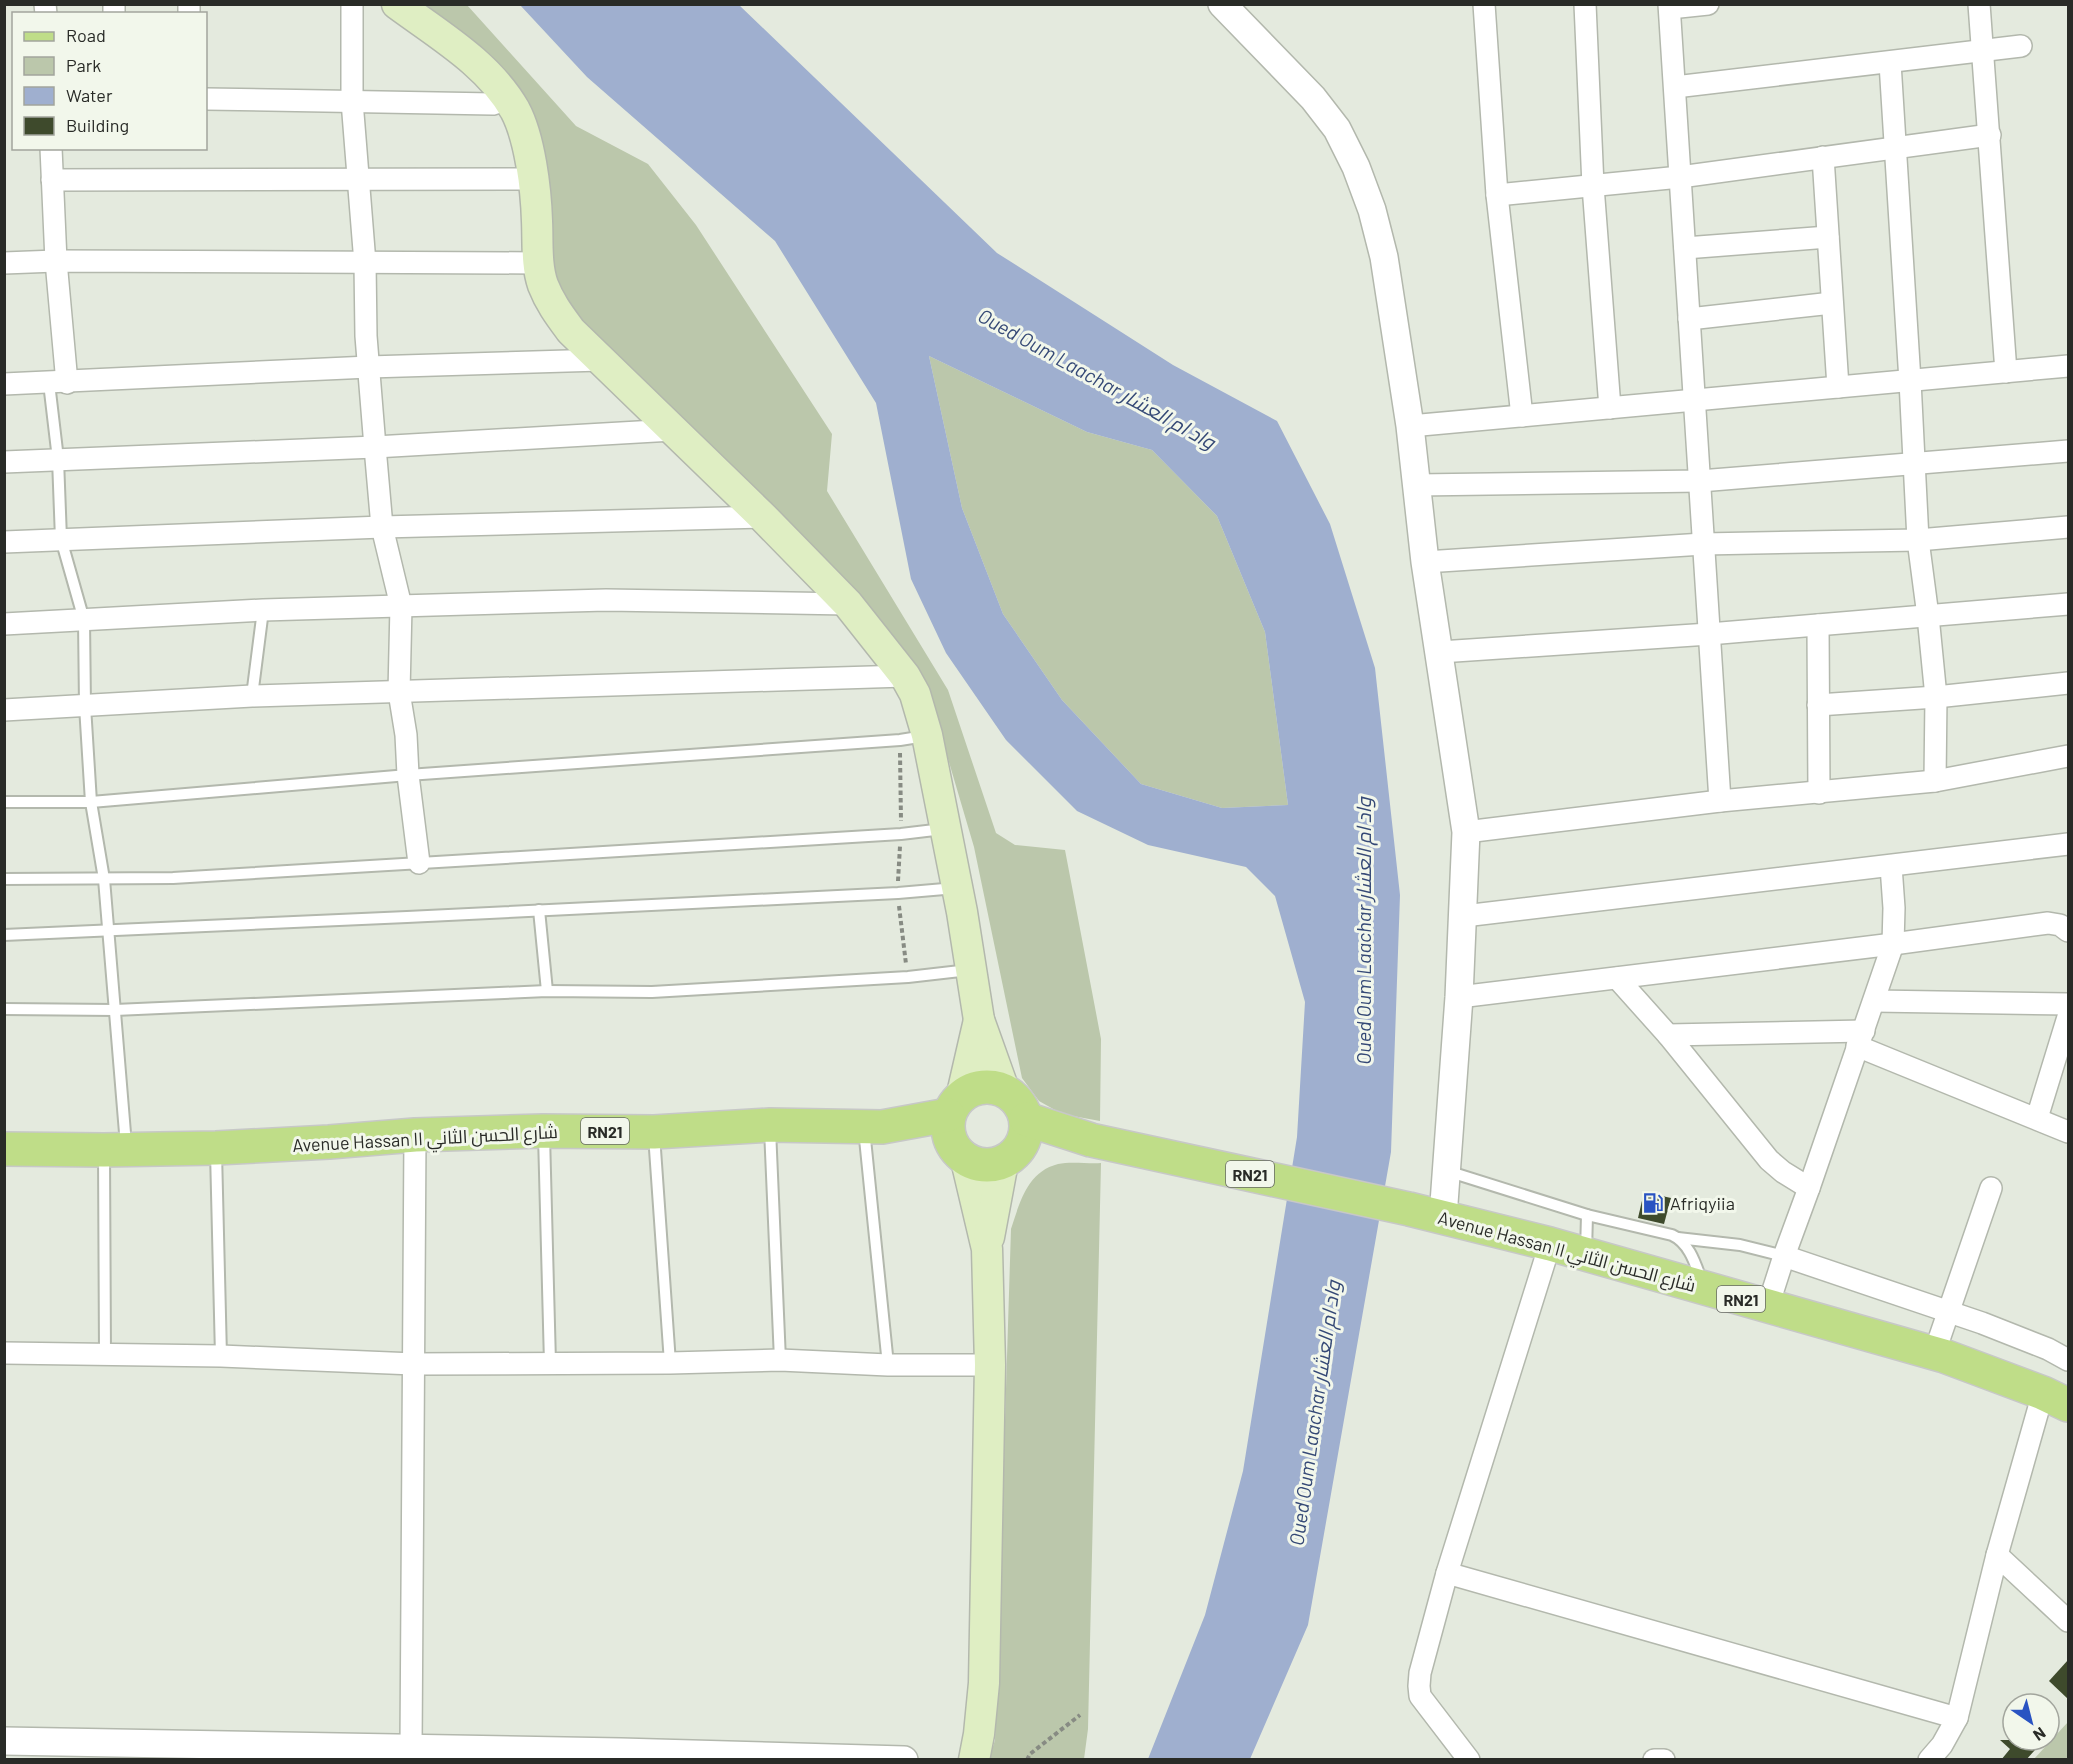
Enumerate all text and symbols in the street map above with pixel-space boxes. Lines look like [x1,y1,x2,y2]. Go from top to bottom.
legend [12,12,207,150]
text: Road [66,24,106,46]
text: Park [66,54,101,76]
text: Water [66,84,113,106]
text: Building [66,114,129,136]
water label: Oued Oum Laachar واد ام العشار [973,303,1221,456]
water label: Oued Oum Laachar واد ام العشار [1351,796,1378,1065]
road number: RN21 [581,1118,629,1144]
street label: Avenue Hassan II شارع الحسن الثاني [292,1120,559,1160]
road number: RN21 [1226,1161,1274,1187]
fuel station icon: Afriqyiia [1641,1191,1665,1215]
place label: Afriqyiia [1670,1192,1735,1214]
street label: Avenue Hassan II شارع الحسن الثاني [1435,1206,1698,1300]
water label: Oued Oum Laachar واد ام العشار [1284,1278,1348,1548]
road number: RN21 [1717,1286,1765,1312]
north arrow [2001,1692,2061,1752]
text: N [2030,1724,2050,1746]

